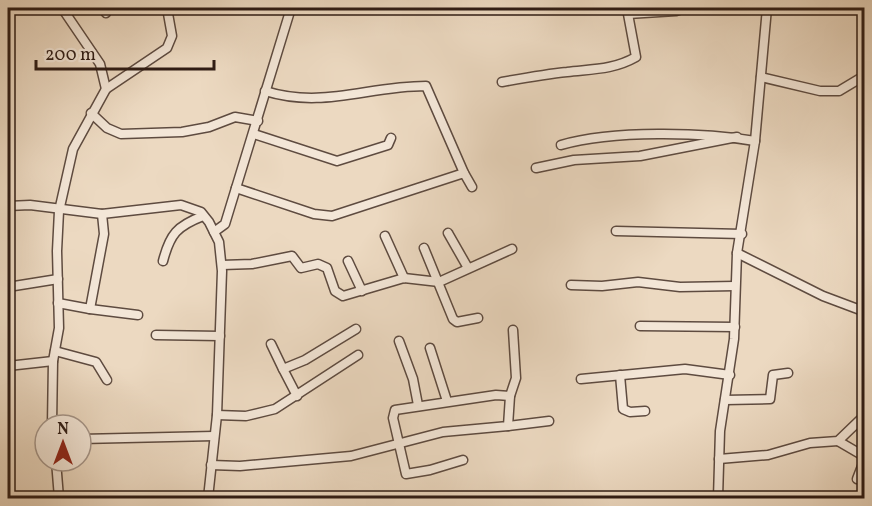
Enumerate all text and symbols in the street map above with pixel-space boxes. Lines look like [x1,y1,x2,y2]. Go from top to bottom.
scale bar [36,33,214,71]
text: 200 m [45,43,96,68]
north arrow [33,413,93,473]
text: N [57,419,69,441]

